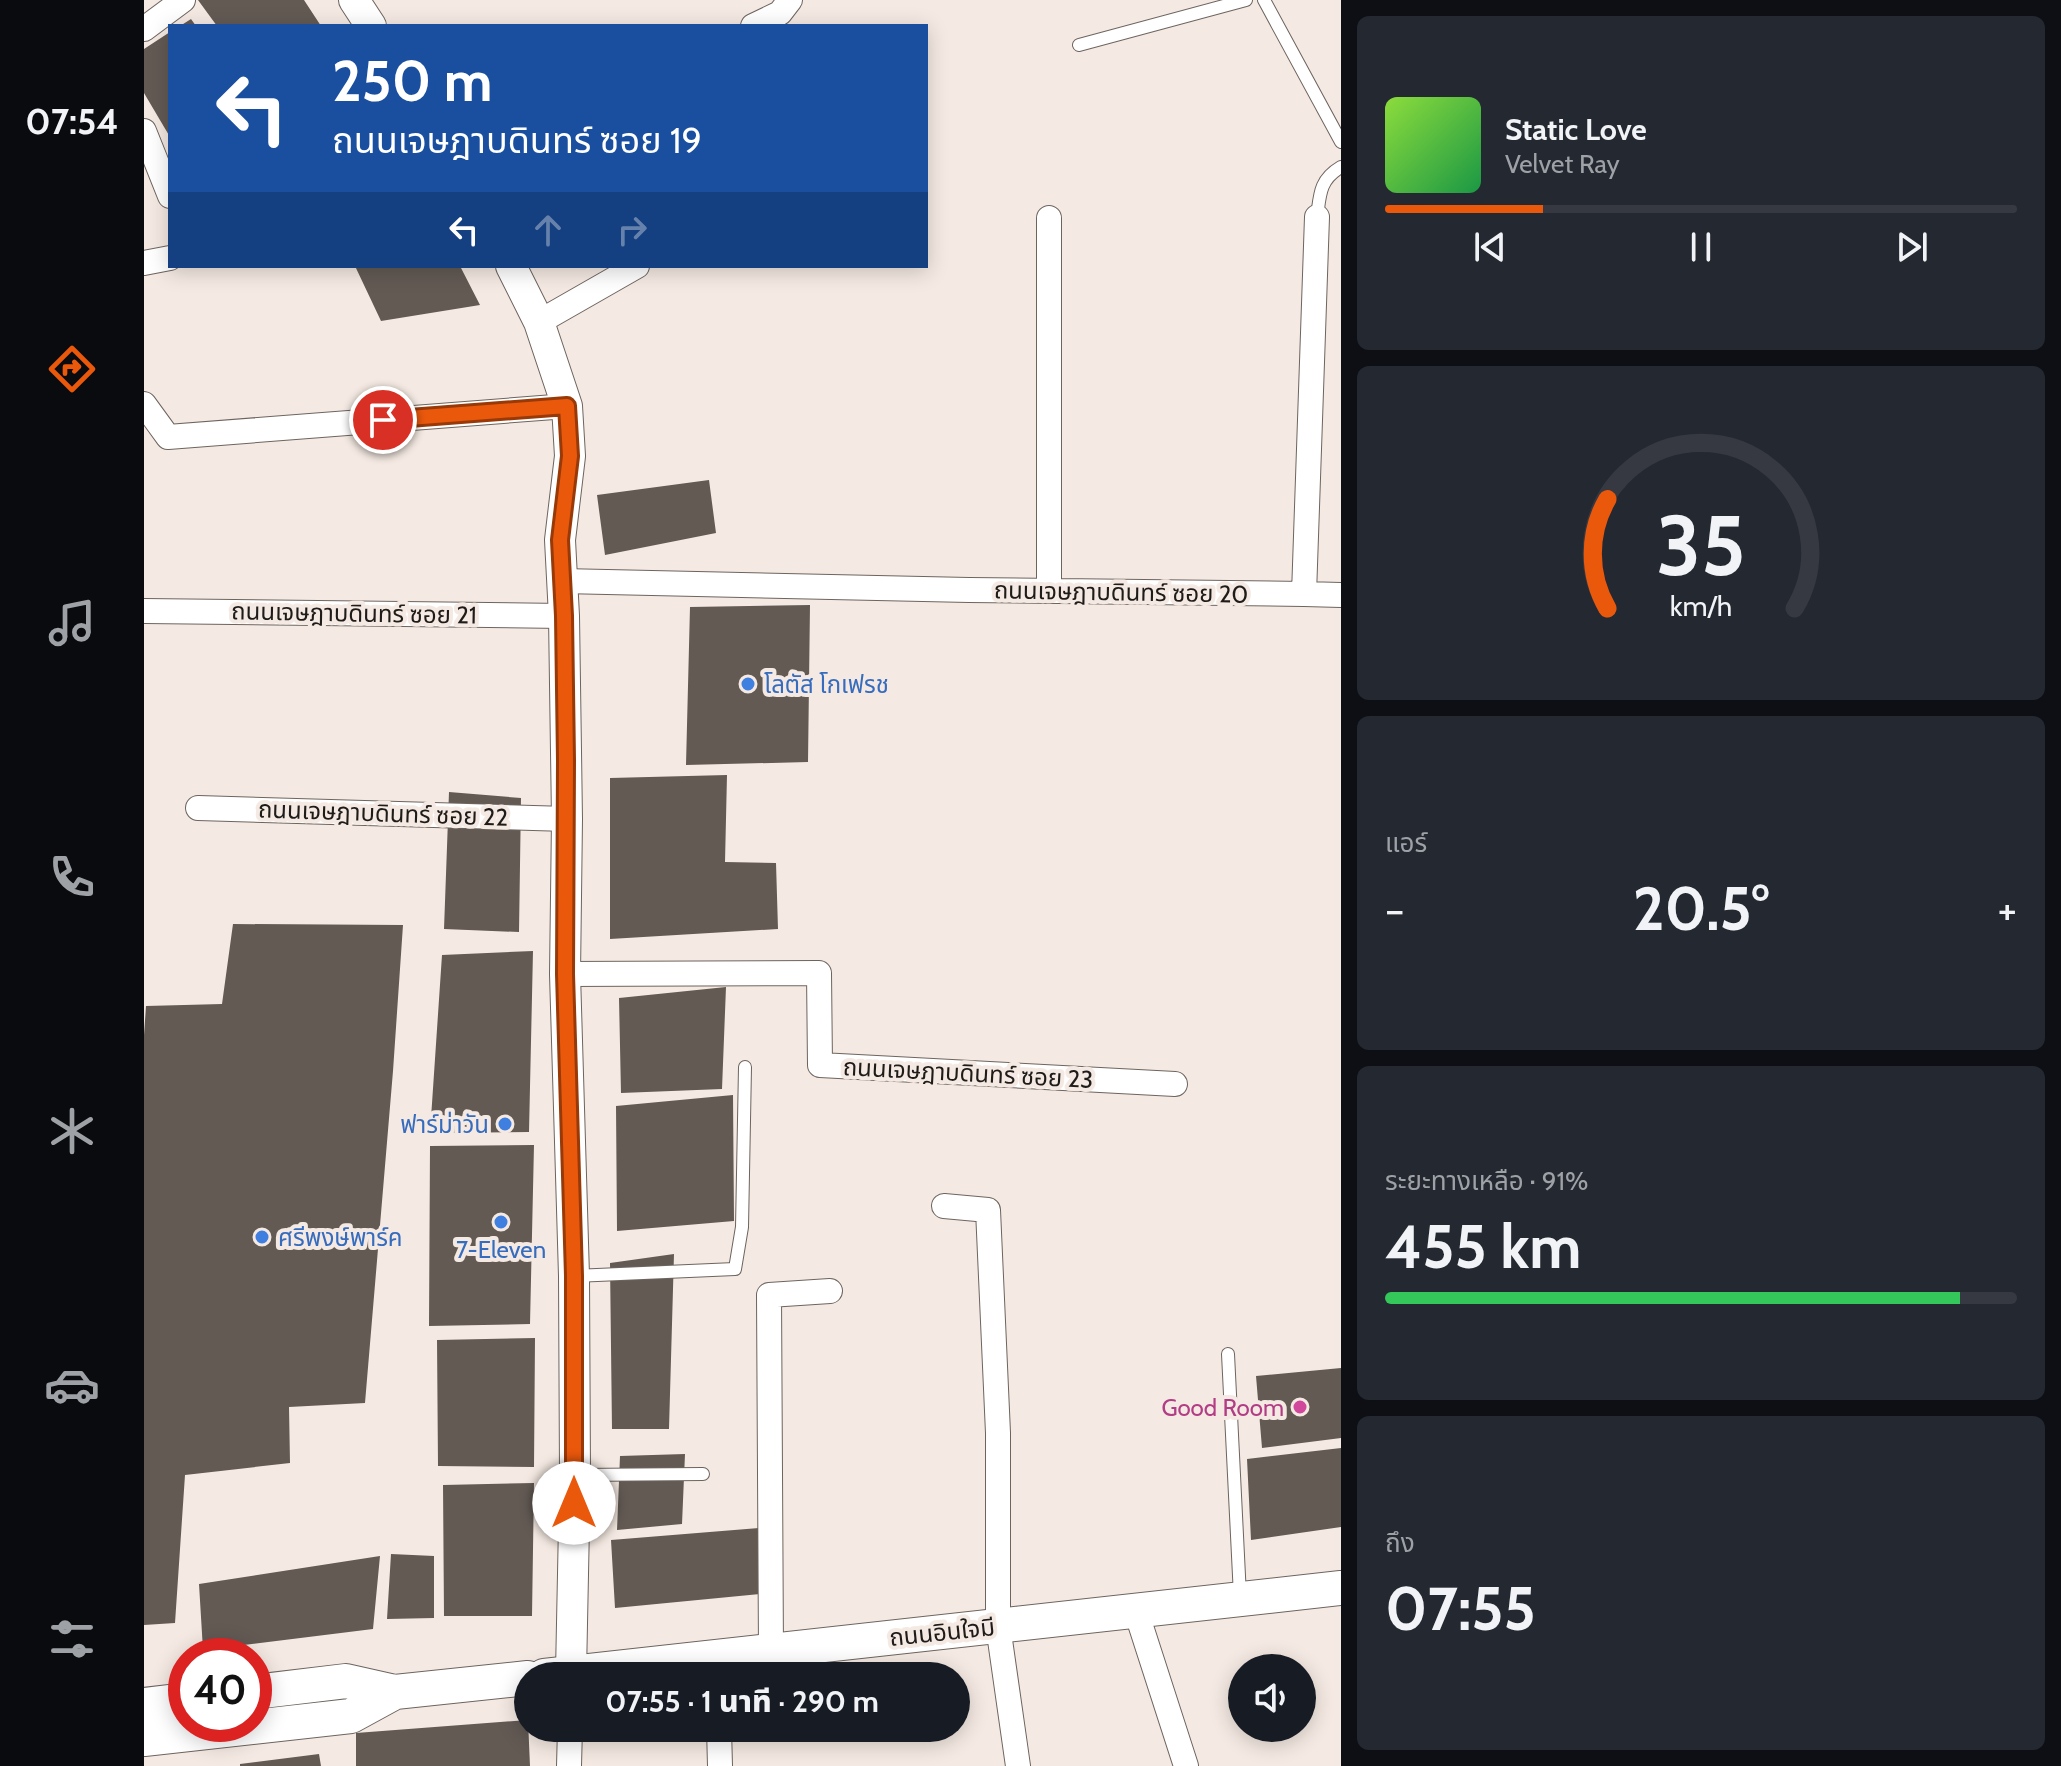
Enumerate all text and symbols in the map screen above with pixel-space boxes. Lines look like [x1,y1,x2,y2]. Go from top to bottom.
text: 250 m [332,47,493,115]
icon: left [200,56,304,160]
text: 07:54 [25,99,119,143]
text: Static Love [1505,111,1647,148]
text: ถนนเจษฎาบดินทร์ ซอย 19 [332,118,702,162]
text: Velvet Ray [1505,148,1620,180]
icon: left [442,208,486,252]
icon: ahead [526,208,570,252]
icon: right [610,208,654,252]
icon: previous [1468,225,1512,269]
icon: pause [1679,225,1723,269]
icon: next [1890,225,1934,269]
icon: directions [44,341,100,397]
pin [349,386,417,454]
icon: arrive [361,398,405,442]
text: 35 [1656,495,1746,596]
street label: ถนนเจษฎาบดินทร์ ซอย 20 [994,575,1248,609]
text: km/h [1670,588,1732,623]
icon: music [44,595,100,651]
street label: ถนนเจษฎาบดินทร์ ซอย 21 [231,596,477,630]
place label: โลตัส โกเฟรช [764,670,889,699]
marker: โลตัส โกเฟรช [739,675,757,693]
street label: ถนนเจษฎาบดินทร์ ซอย 22 [257,794,509,832]
text: แอร์ [1385,827,1427,859]
icon: phone [44,849,100,905]
text: 20.5° [1633,872,1769,945]
text: − [1385,883,1404,936]
text: + [1998,883,2017,936]
street label: ถนนเจษฎาบดินทร์ ซอย 23 [842,1052,1094,1094]
icon: climate [44,1103,100,1159]
place label: ฟาร์ม่าวัน [400,1110,489,1139]
marker: ฟาร์ม่าวัน [496,1115,514,1133]
text: ระยะทางเหลือ · 91% [1385,1165,1588,1197]
text: 455 km [1385,1210,1581,1283]
marker: 7-Eleven [492,1213,510,1231]
place label: ศรีพงษ์พาร์ค [278,1223,403,1252]
marker: ศรีพงษ์พาร์ค [253,1228,271,1246]
place label: 7-Eleven [456,1235,546,1264]
icon: car [44,1357,100,1413]
place label: Good Room [1161,1393,1284,1422]
marker: Good Room [1291,1398,1309,1416]
position arrow [532,1461,616,1545]
text: ถึง [1385,1527,1415,1559]
text: 07:55 [1385,1572,1536,1645]
icon: filters [44,1611,100,1667]
street label: ถนนอินใจมี [888,1612,996,1652]
speed limit sign: 40 [168,1638,272,1742]
map controls [1228,1654,1316,1742]
button: sound [1228,1654,1316,1742]
text: 07:55 · 1 นาที · 290 m [605,1683,879,1720]

